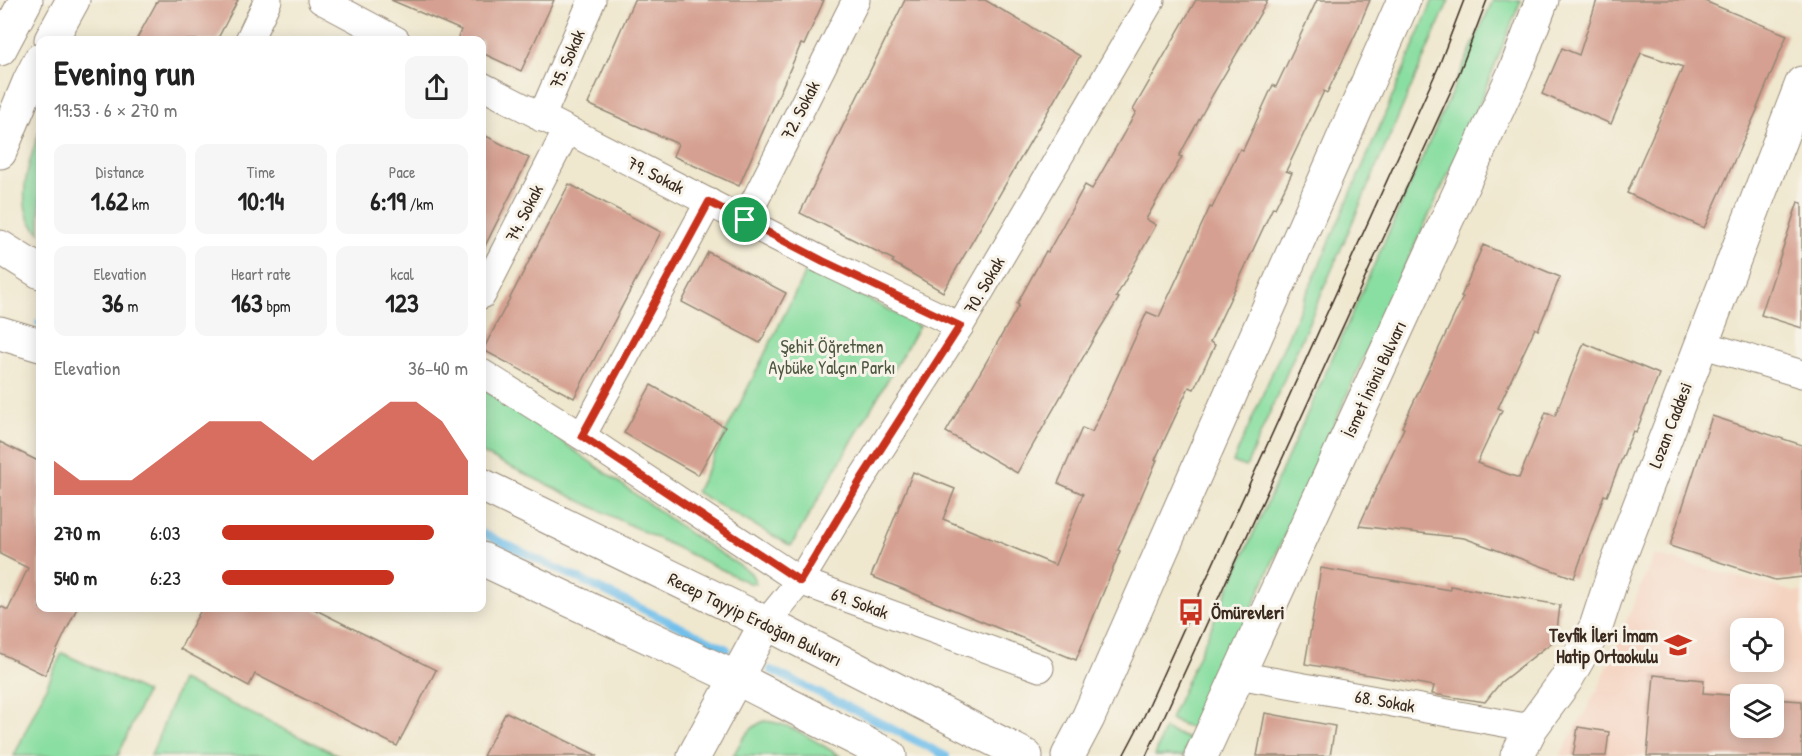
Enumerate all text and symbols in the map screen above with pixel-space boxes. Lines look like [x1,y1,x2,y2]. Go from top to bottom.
street label: 75. Sokak [543,25,591,92]
text: Evening run [54,51,195,95]
button: share [405,56,468,119]
street label: 72. Sokak [775,76,826,144]
text: 19:53 · 6 × 270 m [54,96,177,123]
street label: 79. Sokak [623,150,689,200]
text: Distance [96,161,144,183]
text: Time [247,161,275,183]
text: Pace [389,161,415,183]
street label: 74. Sokak [499,180,549,246]
text: 1.62 [91,183,128,218]
text: 10:14 [238,183,284,218]
text: 6:19 [370,183,406,218]
text: km [128,193,149,215]
text: /km [406,193,434,215]
pin [719,194,770,245]
icon: arrive [728,203,761,236]
street label: 70. Sokak [958,251,1011,318]
text: Elevation [93,263,147,285]
text: Heart rate [231,263,291,285]
text: kcal [390,263,414,285]
text: 36 [102,285,124,320]
text: 163 [231,285,263,320]
text: 123 [385,285,419,320]
text: m [124,295,138,317]
text: bpm [263,295,291,317]
street label: İsmet İnönü Bulvarı [1336,316,1412,442]
park label: Şehit Öğretmen Aybüke Yalçın Parkı [768,334,896,380]
text: Elevation [54,354,120,381]
text: 36–40 m [408,354,468,381]
street label: Lozan Caddesi [1642,378,1698,472]
text: 270 m [54,519,100,546]
text: 6:03 [150,519,181,546]
text: 540 m [54,564,97,591]
text: 6:23 [150,564,181,591]
street label: Recep Tayyip Erdoğan Bulvarı [664,566,846,672]
street label: 69. Sokak [828,581,893,625]
bus stop icon: Ömürevleri [1176,597,1206,627]
place label: Ömürevleri [1211,600,1285,625]
map controls [1730,618,1784,738]
button: locate [1730,618,1784,672]
place label: Tevfik İleri İmam Hatip Ortaokulu [1548,623,1659,670]
school or university icon: Tevfik İleri İmam Hatip Ortaokulu [1663,630,1693,660]
street label: 68. Sokak [1353,683,1417,719]
button: layers [1730,684,1784,738]

